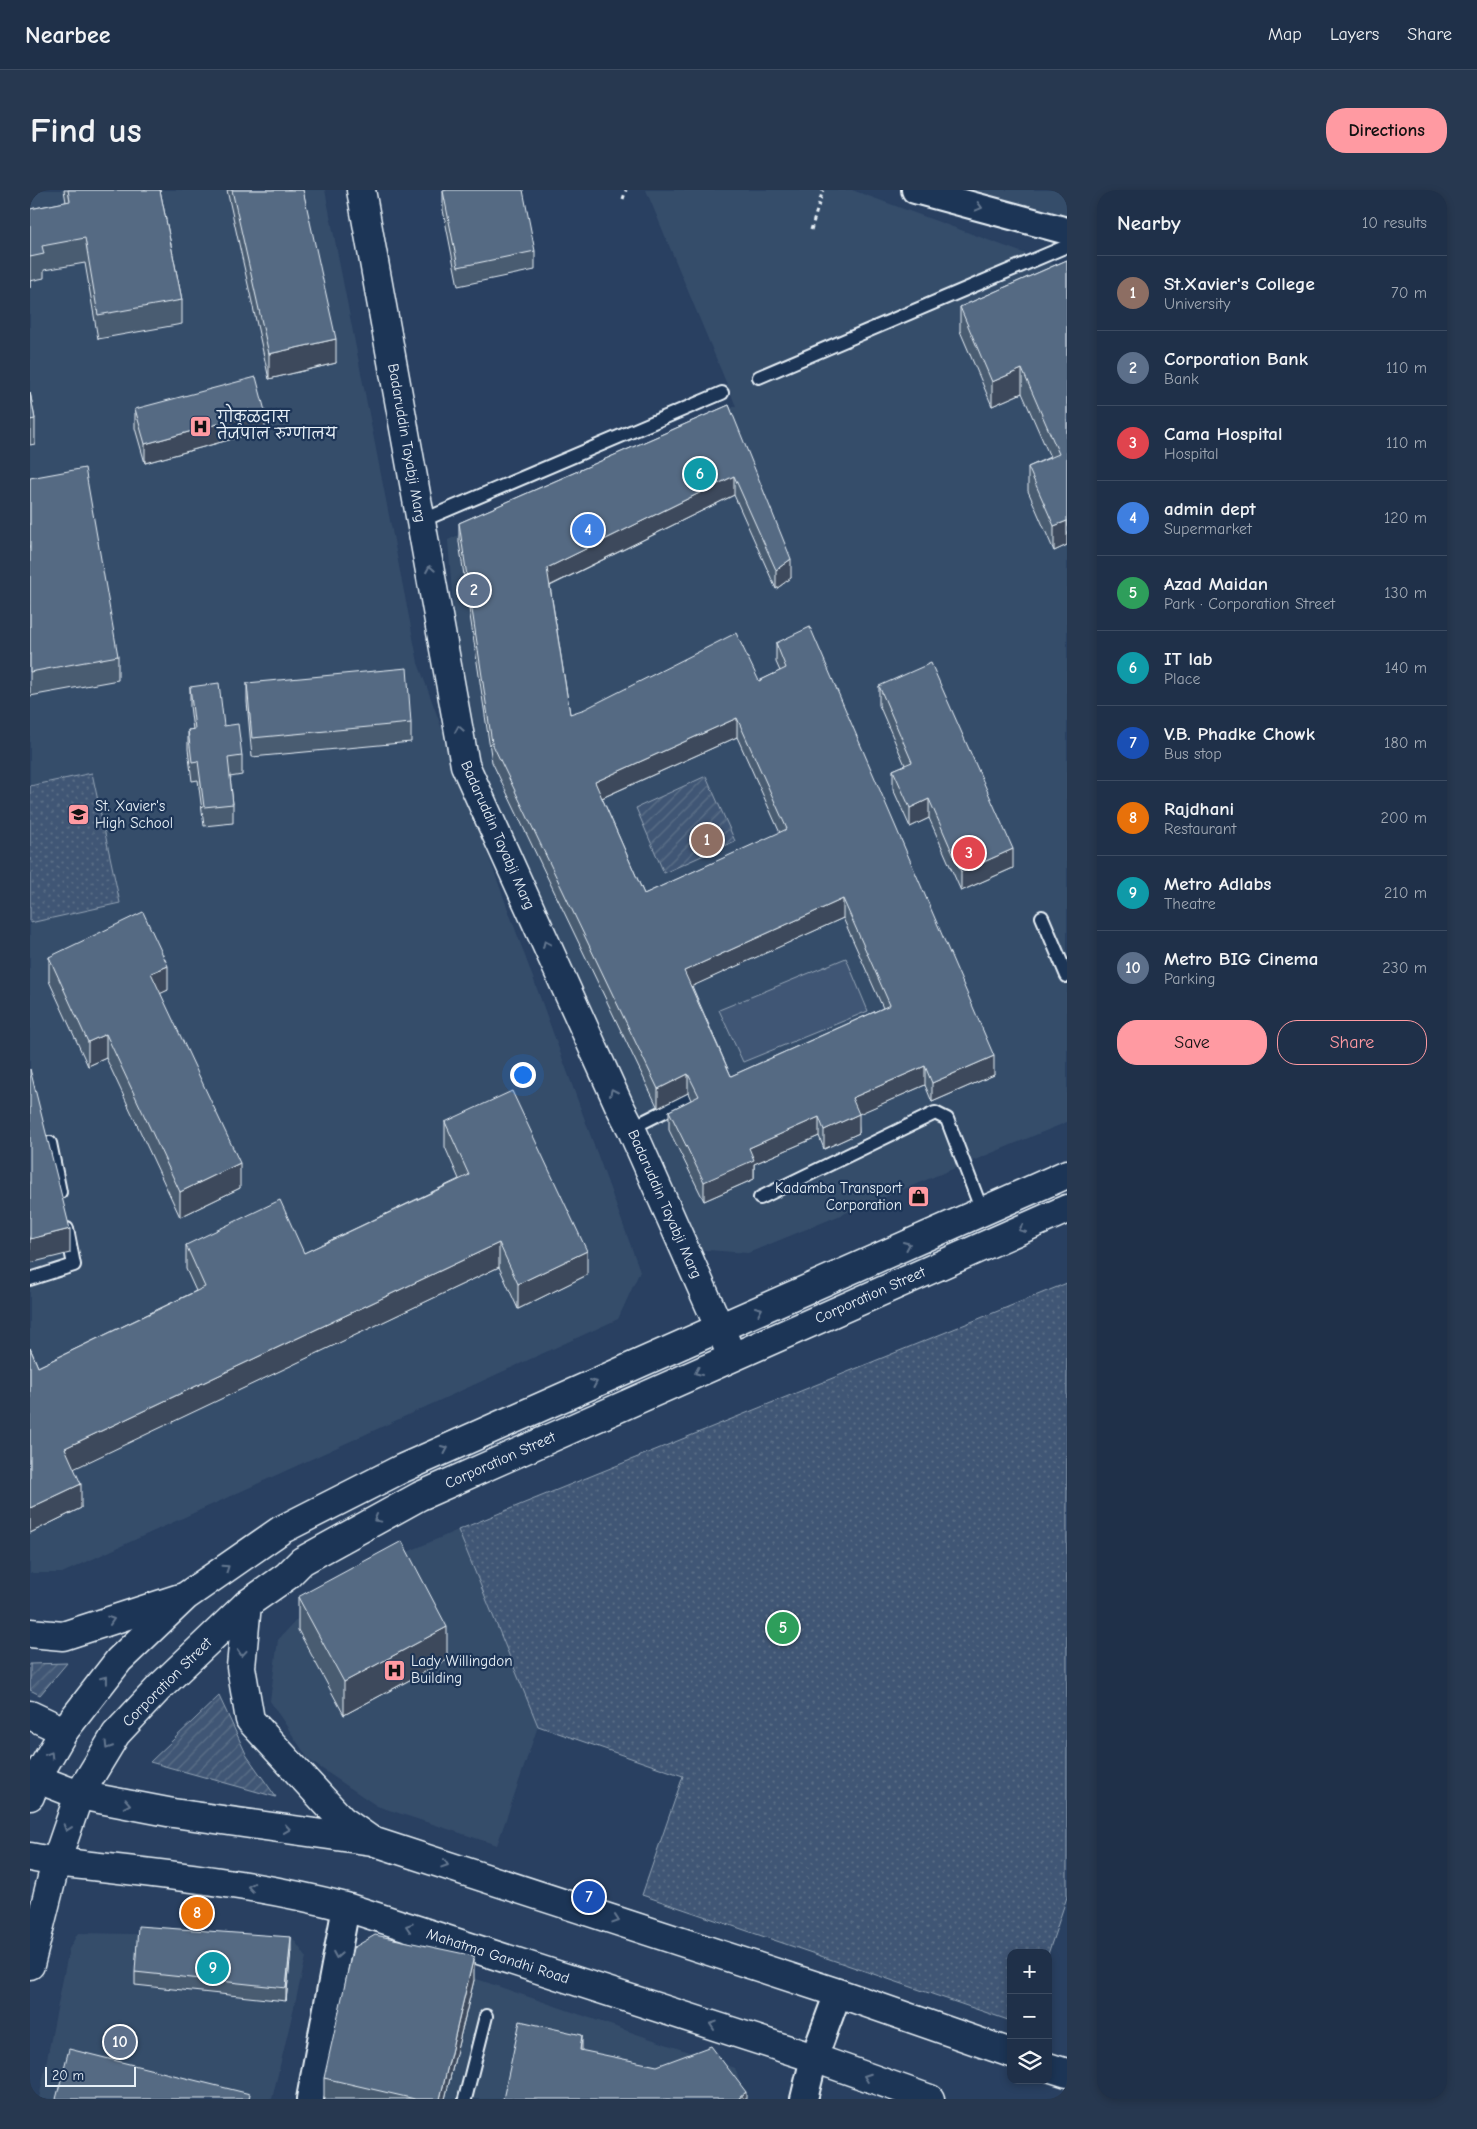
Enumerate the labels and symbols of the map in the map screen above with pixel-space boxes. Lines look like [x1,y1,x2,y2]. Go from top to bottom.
one-way arrow [975,202,983,212]
street label: Badaruddin Tayabji Marg [384,362,430,524]
place label: गोकुळदास तेजपाल रुग्णालय [216,403,338,443]
hospital icon: गोकुळदास तेजपाल रुग्णालय [189,414,213,438]
pin: 6 [684,455,716,493]
pin: 4 [572,511,604,549]
one-way arrow [425,565,435,574]
pin: 2 [458,571,490,609]
one-way arrow [454,725,464,734]
street label: Badaruddin Tayabji Marg [457,758,539,912]
place label: St. Xavier's High School [95,797,173,832]
school or university icon: St. Xavier's High School [67,803,91,827]
pin: 1 [691,821,723,859]
pin: 3 [953,834,985,872]
one-way arrow [542,940,553,949]
your location [510,1062,536,1088]
one-way arrow [609,1088,619,1097]
street label: Badaruddin Tayabji Marg [624,1127,706,1281]
place label: Kadamba Transport Corporation [775,1179,903,1214]
shop icon: Kadamba Transport Corporation [906,1185,930,1209]
one-way arrow [1018,1222,1027,1233]
one-way arrow [902,1240,911,1251]
street label: Corporation Street [812,1262,929,1327]
one-way arrow [754,1306,763,1317]
one-way arrow [694,1365,703,1376]
one-way arrow [589,1379,598,1390]
street label: Corporation Street [442,1427,559,1492]
one-way arrow [440,1444,449,1455]
one-way arrow [373,1513,382,1523]
one-way arrow [220,1565,230,1574]
pin: 5 [767,1609,799,1647]
one-way arrow [107,1616,115,1626]
street label: Corporation Street [119,1633,216,1730]
one-way arrow [237,1649,248,1657]
place label: Lady Willingdon Building [411,1652,512,1687]
hospital icon: Lady Willingdon Building [383,1658,407,1682]
one-way arrow [99,1676,107,1685]
one-way arrow [105,1741,115,1750]
one-way arrow [43,1751,53,1760]
one-way arrow [122,1798,131,1808]
one-way arrow [63,1823,73,1832]
one-way arrow [283,1823,291,1833]
one-way arrow [440,1859,449,1869]
pin: 7 [573,1878,605,1916]
one-way arrow [247,1882,256,1892]
pin: 8 [181,1894,213,1932]
one-way arrow [611,1915,620,1925]
one-way arrow [405,1923,413,1933]
street label: Mahatma Gandhi Road [424,1924,572,1988]
pin: 9 [197,1949,229,1987]
one-way arrow [332,1950,342,1959]
one-way arrow [709,2021,718,2031]
pin: 10 [104,2023,136,2061]
scale bar [45,2064,136,2087]
one-way arrow [863,2073,872,2083]

